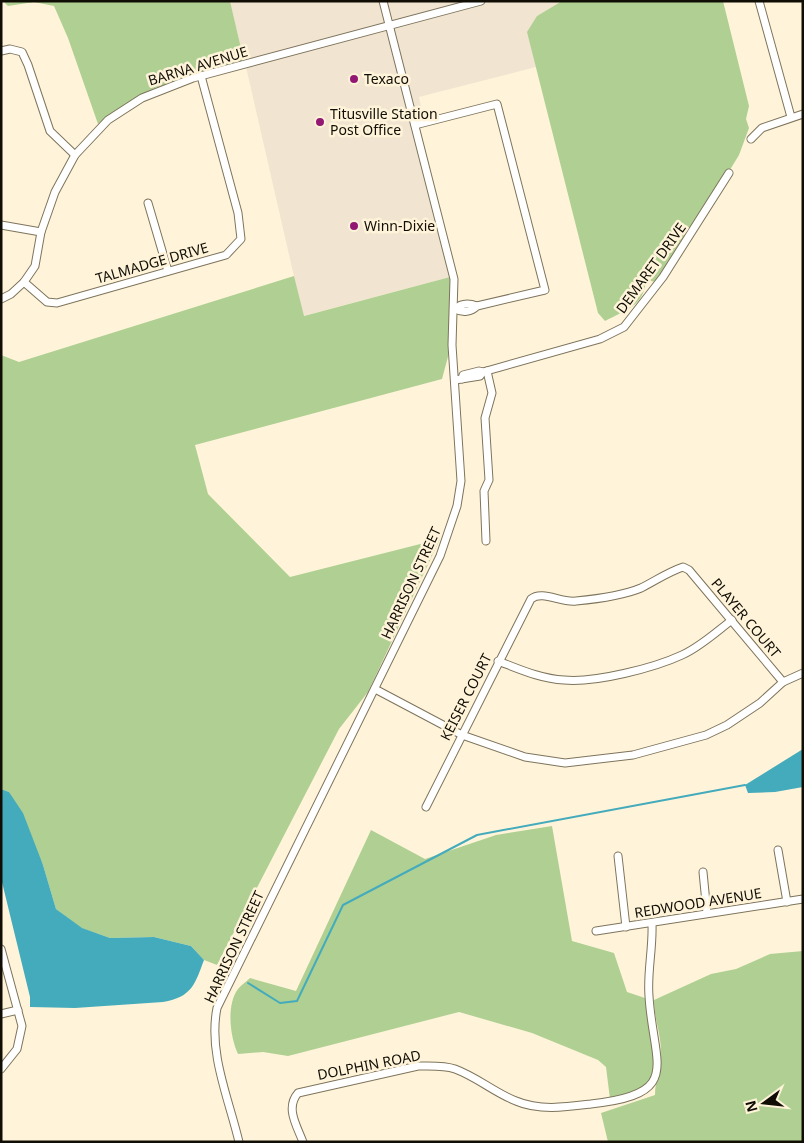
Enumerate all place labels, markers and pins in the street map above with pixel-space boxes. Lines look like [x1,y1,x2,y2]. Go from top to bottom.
place label: Texaco [364,69,409,88]
marker: Texaco [348,73,360,85]
place label: Titusville Station Post Office [330,104,438,139]
marker: Titusville Station Post Office [314,116,326,128]
place label: Winn-Dixie [364,216,435,235]
marker: Winn-Dixie [348,220,360,232]

